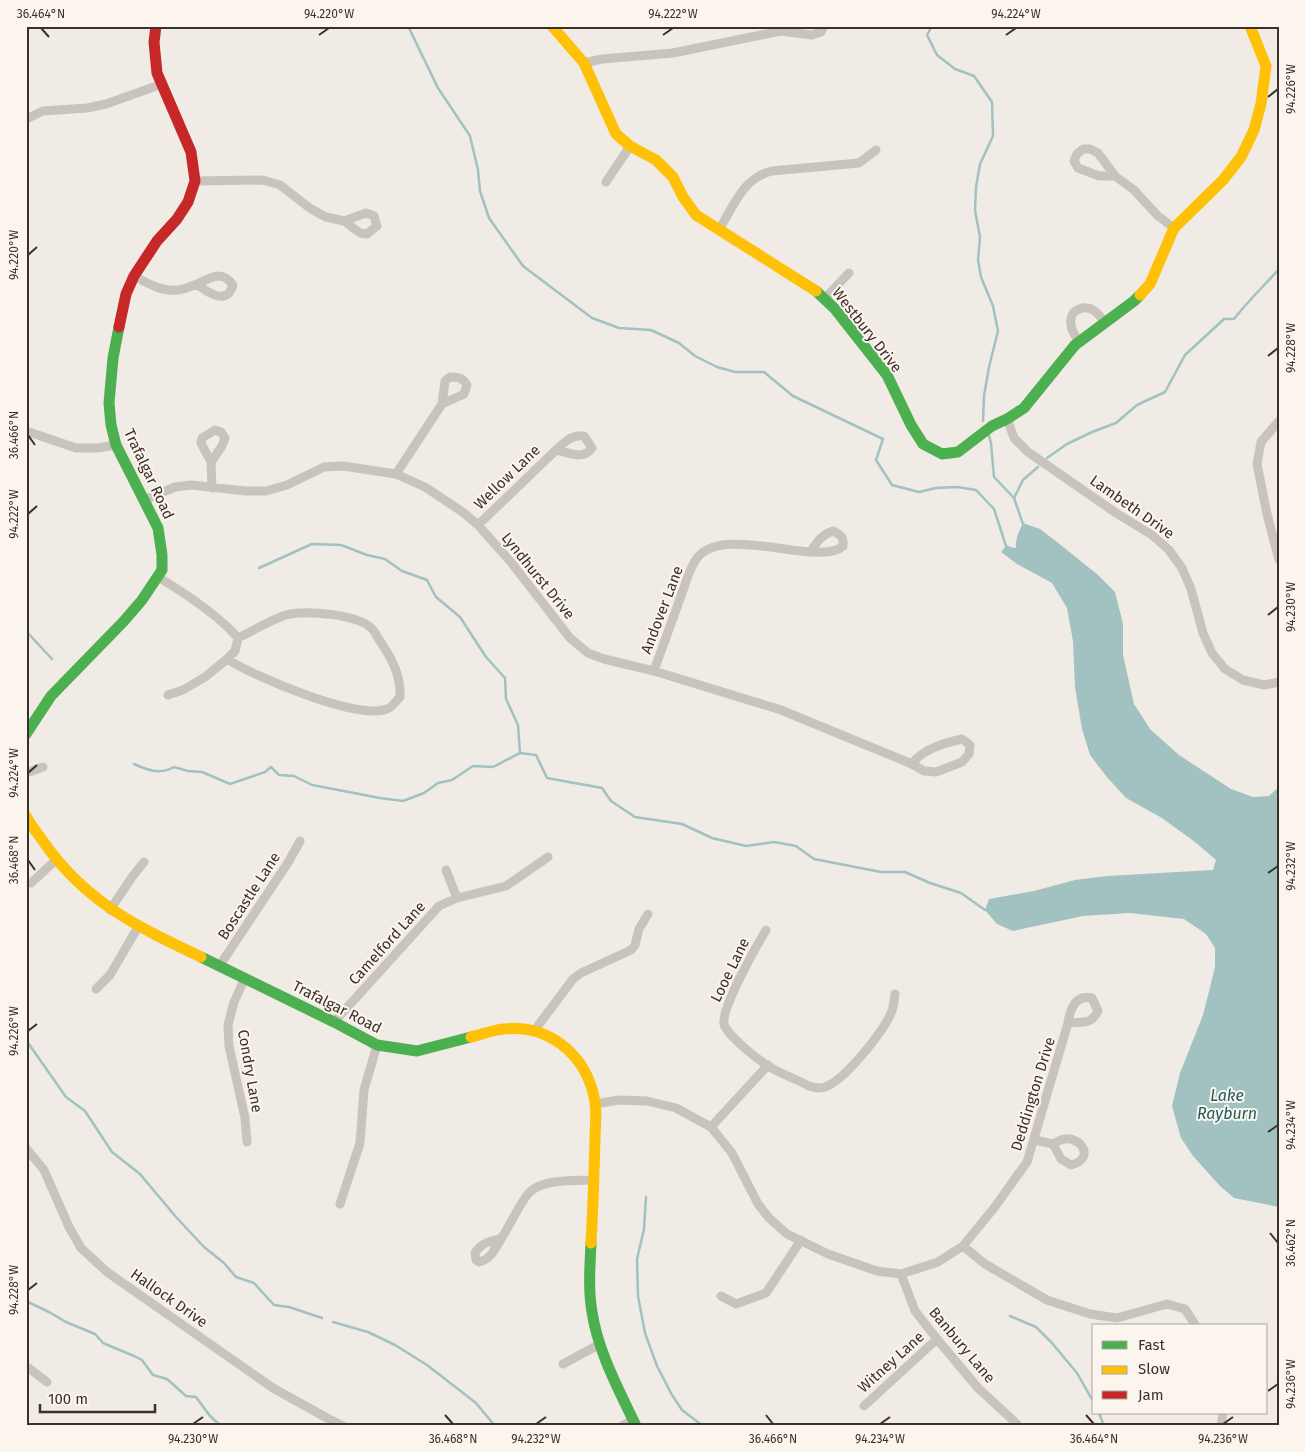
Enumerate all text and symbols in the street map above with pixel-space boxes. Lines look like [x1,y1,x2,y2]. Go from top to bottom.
text: 36.464°N [17,7,65,21]
text: 94.220°W [304,7,354,21]
text: 94.222°W [648,7,698,21]
text: 94.224°W [991,7,1041,21]
text: 94.226°W [1284,64,1298,114]
text: 94.220°W [7,230,21,280]
street label: Westbury Drive [828,284,906,376]
text: 94.228°W [1284,323,1298,373]
text: 36.466°N [7,411,21,459]
street label: Trafalgar Road [120,426,178,522]
street label: Wellow Lane [470,441,544,513]
street label: Lambeth Drive [1086,471,1178,543]
text: 94.222°W [7,489,21,539]
street label: Lyndhurst Drive [498,529,578,623]
street label: Andover Lane [637,563,687,657]
text: 94.230°W [1284,582,1298,632]
text: 94.224°W [7,748,21,798]
text: 36.468°N [7,836,21,884]
text: 94.232°W [1284,841,1298,891]
street label: Boscastle Lane [214,849,284,943]
street label: Camelford Lane [345,898,429,988]
street label: Looe Lane [707,935,753,1005]
street label: Trafalgar Road [289,977,385,1037]
text: 94.226°W [7,1006,21,1056]
street label: Condry Lane [234,1028,266,1114]
street label: Deddington Drive [1007,1035,1059,1153]
water label: Lake Rayburn [1197,1086,1257,1123]
text: 94.234°W [1284,1100,1298,1150]
text: 36.462°N [1284,1219,1298,1267]
text: 94.228°W [7,1265,21,1315]
street label: Hallock Drive [127,1265,211,1331]
street label: Banbury Lane [925,1303,999,1387]
legend [1092,1324,1268,1414]
street label: Witney Lane [854,1328,928,1396]
text: Fast [1138,1336,1165,1354]
text: 94.236°W [1284,1359,1298,1409]
text: Slow [1138,1360,1170,1378]
scale bar [40,1382,155,1414]
text: Jam [1138,1386,1164,1404]
text: 100 m [48,1390,88,1408]
text: 94.230°W [168,1432,218,1446]
text: 36.468°N [429,1432,477,1446]
text: 94.232°W [511,1432,561,1446]
text: 36.466°N [749,1432,797,1446]
text: 94.234°W [855,1432,905,1446]
text: 36.464°N [1070,1432,1118,1446]
text: 94.236°W [1198,1432,1248,1446]

